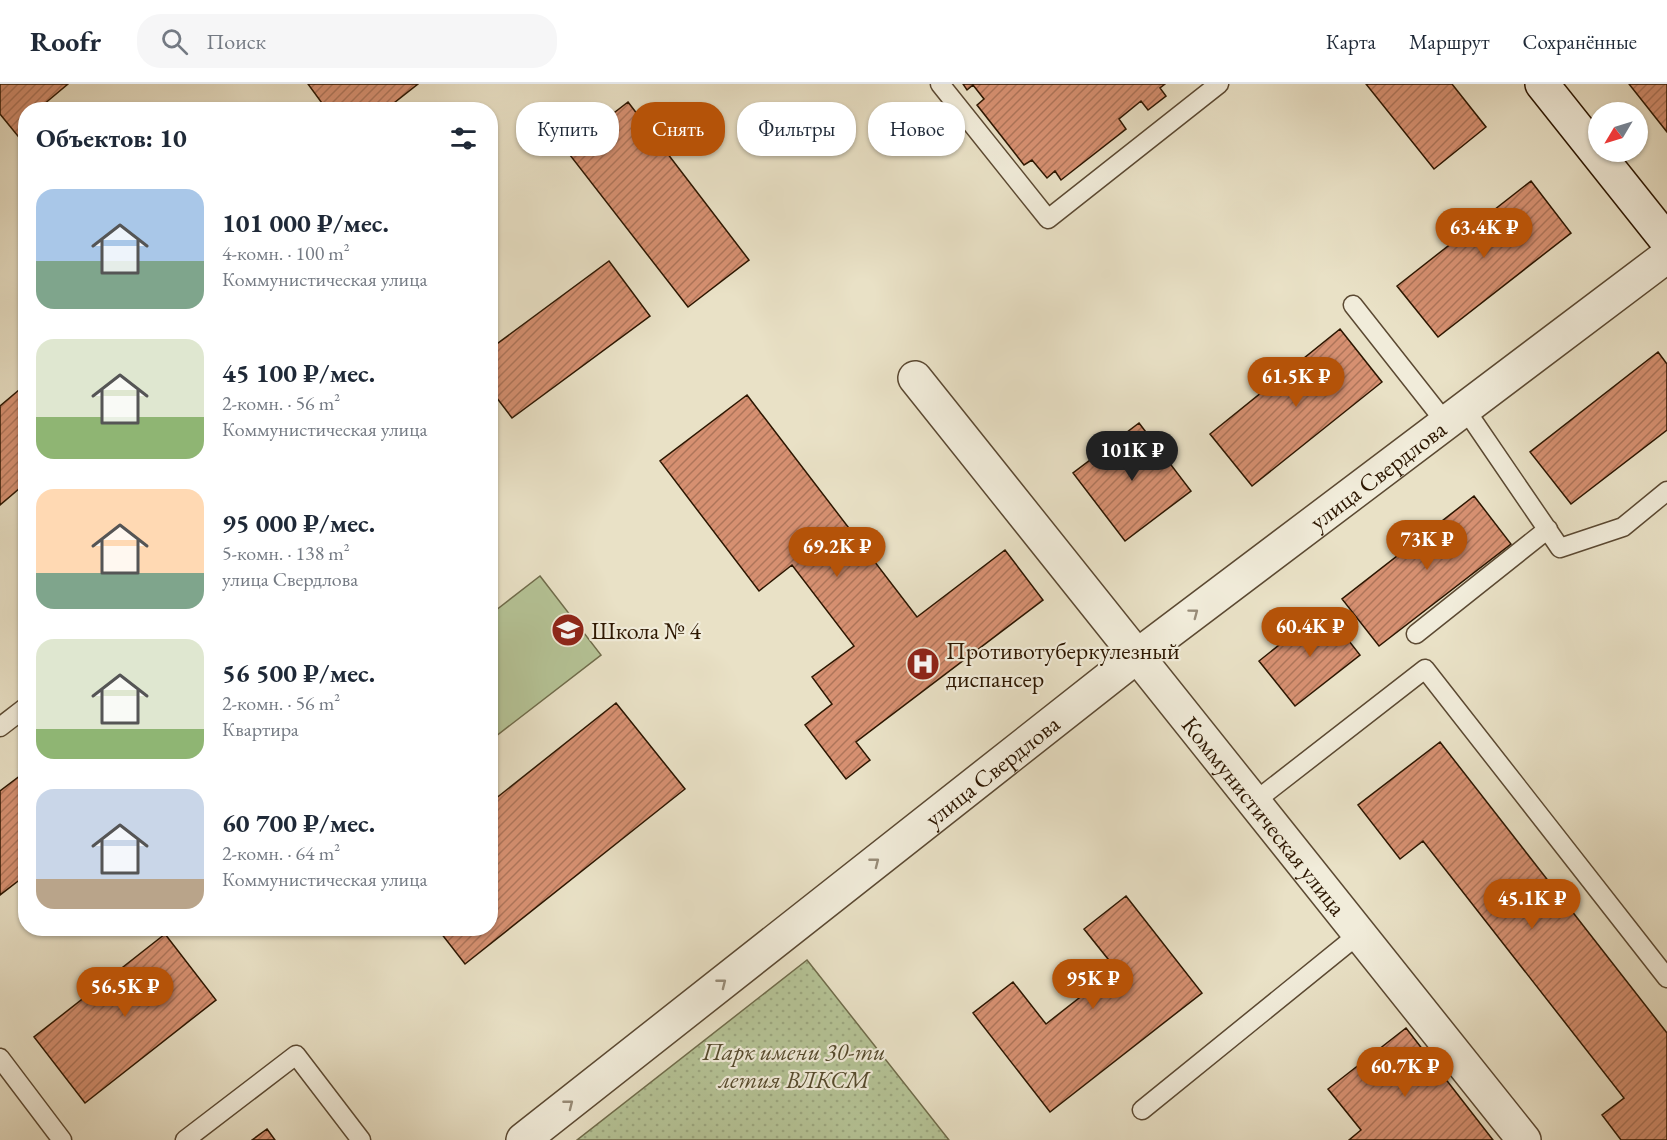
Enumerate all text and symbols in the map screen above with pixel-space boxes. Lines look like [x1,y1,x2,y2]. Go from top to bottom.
search box [137,14,557,68]
text: Roofr [30,23,101,59]
icon: search [158,25,191,58]
text: Поиск [206,27,266,56]
text: Карта [1326,28,1376,55]
text: Маршрут [1409,28,1490,55]
text: Сохранённые [1523,28,1637,55]
chip: Купить [516,102,619,156]
chip: Снять [631,102,725,156]
chip: Фильтры [737,102,856,156]
chip: Новое [868,102,965,156]
north arrow [1588,102,1648,162]
map controls [1588,102,1648,162]
text: Объектов: 10 [36,121,187,155]
icon: filters [447,122,480,155]
text: 101 000 ₽/мес. [222,206,389,240]
pin: 63.4K ₽ [1429,208,1539,259]
icon: home [84,213,156,285]
text: 63.4K ₽ [1450,214,1518,240]
text: 4-комн. · 100 m² [222,240,350,266]
text: Коммунистическая улица [222,266,427,292]
text: 45 100 ₽/мес. [222,356,375,390]
pin: 61.5K ₽ [1241,357,1351,408]
icon: home [84,363,156,435]
text: 61.5K ₽ [1262,363,1330,389]
text: 2-комн. · 56 m² [222,390,340,416]
street label: улица Свердлова [1303,413,1452,536]
text: Коммунистическая улица [222,416,427,442]
pin: 101K ₽ [1083,431,1181,482]
text: 101K ₽ [1100,437,1164,463]
text: 95 000 ₽/мес. [222,506,375,540]
icon: home [84,513,156,585]
pin: 73K ₽ [1385,520,1469,571]
text: 73K ₽ [1400,526,1454,552]
pin: 69.2K ₽ [782,527,892,578]
text: 69.2K ₽ [803,533,871,559]
text: 5-комн. · 138 m² [222,540,350,566]
text: улица Свердлова [222,566,358,592]
pin: 60.4K ₽ [1255,607,1365,658]
one-way arrow [1188,609,1199,620]
school or university icon: Школа № 4 [550,612,586,648]
text: 60.4K ₽ [1276,613,1344,639]
place label: Школа № 4 [591,615,702,646]
place label: Противотуберкулезный диспансер [946,635,1180,694]
hospital icon: Противотуберкулезный диспансер [905,646,941,682]
text: 56 500 ₽/мес. [222,656,375,690]
icon: home [84,663,156,735]
text: 2-комн. · 56 m² [222,690,340,716]
street label: улица Свердлова [918,707,1066,833]
street label: Коммунистическая улица [1176,709,1354,922]
text: Квартира [222,716,299,742]
text: 60 700 ₽/мес. [222,806,375,840]
icon: home [84,813,156,885]
text: 2-комн. · 64 m² [222,840,340,866]
one-way arrow [868,859,879,870]
text: Коммунистическая улица [222,866,427,892]
pin: 45.1K ₽ [1477,879,1587,930]
text: 45.1K ₽ [1498,885,1566,911]
pin: 95K ₽ [1051,959,1135,1010]
text: 95K ₽ [1066,965,1120,991]
pin: 56.5K ₽ [70,967,180,1018]
text: 56.5K ₽ [91,973,159,999]
one-way arrow [715,980,726,991]
park label: Парк имени 30-ти летия ВЛКСМ [701,1036,886,1095]
pin: 60.7K ₽ [1350,1047,1460,1098]
text: 60.7K ₽ [1371,1053,1439,1079]
one-way arrow [562,1100,573,1111]

